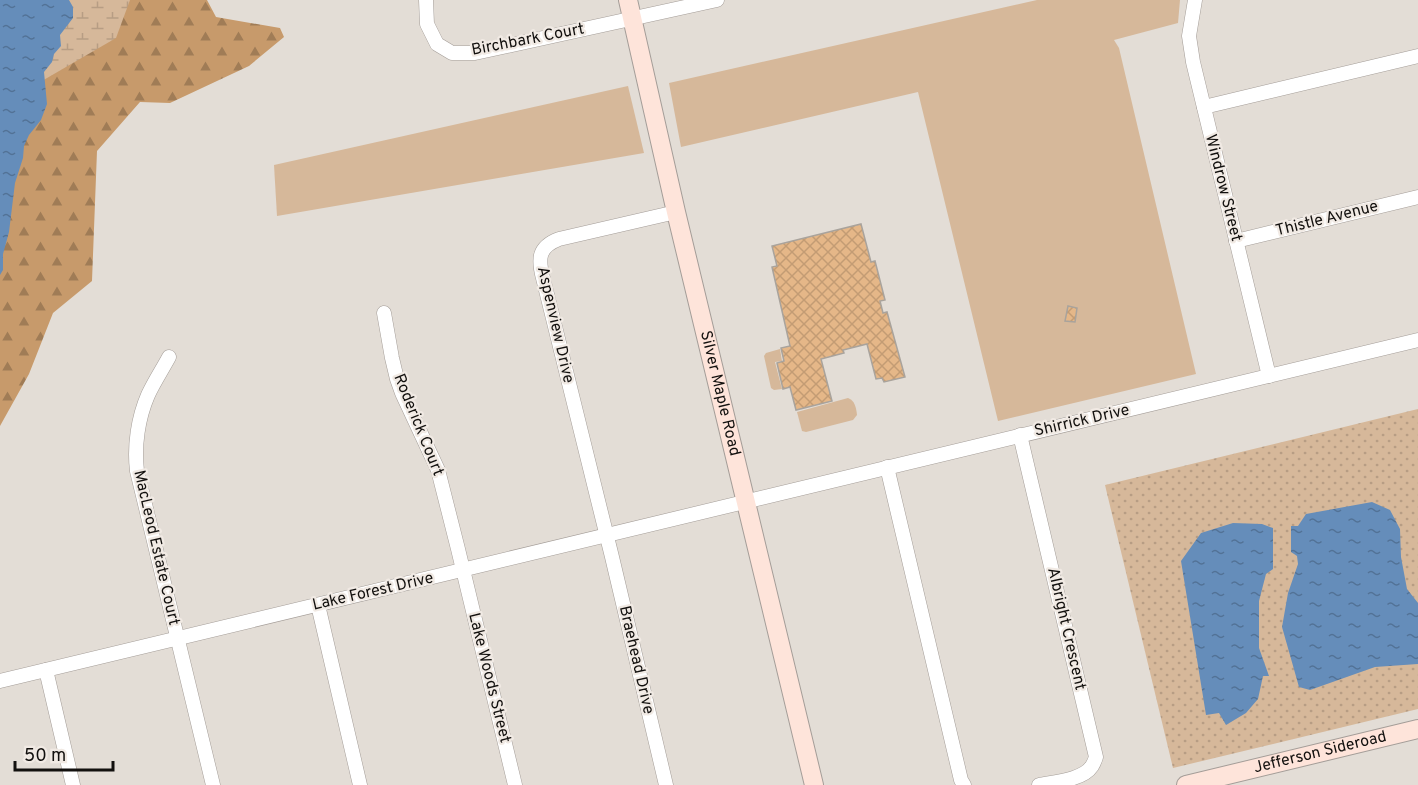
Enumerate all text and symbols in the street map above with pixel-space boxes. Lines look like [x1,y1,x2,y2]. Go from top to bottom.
street label: Birchbark Court [470,19,586,61]
street label: Windrow Street [1200,132,1246,244]
street label: Thistle Avenue [1274,197,1380,241]
street label: Aspenview Drive [532,265,578,385]
street label: Silver Maple Road [695,329,744,458]
street label: Roderick Court [388,371,448,479]
street label: Shirrick Drive [1032,400,1132,442]
street label: MacLeod Estate Court [128,468,184,628]
street label: Albright Crescent [1042,566,1090,692]
street label: Lake Forest Drive [311,568,435,616]
street label: Braehead Drive [614,604,658,716]
street label: Lake Woods Street [463,611,515,745]
street label: Jefferson Sideroad [1252,727,1389,778]
scale bar [15,734,112,772]
text: 50 m [24,745,66,768]

